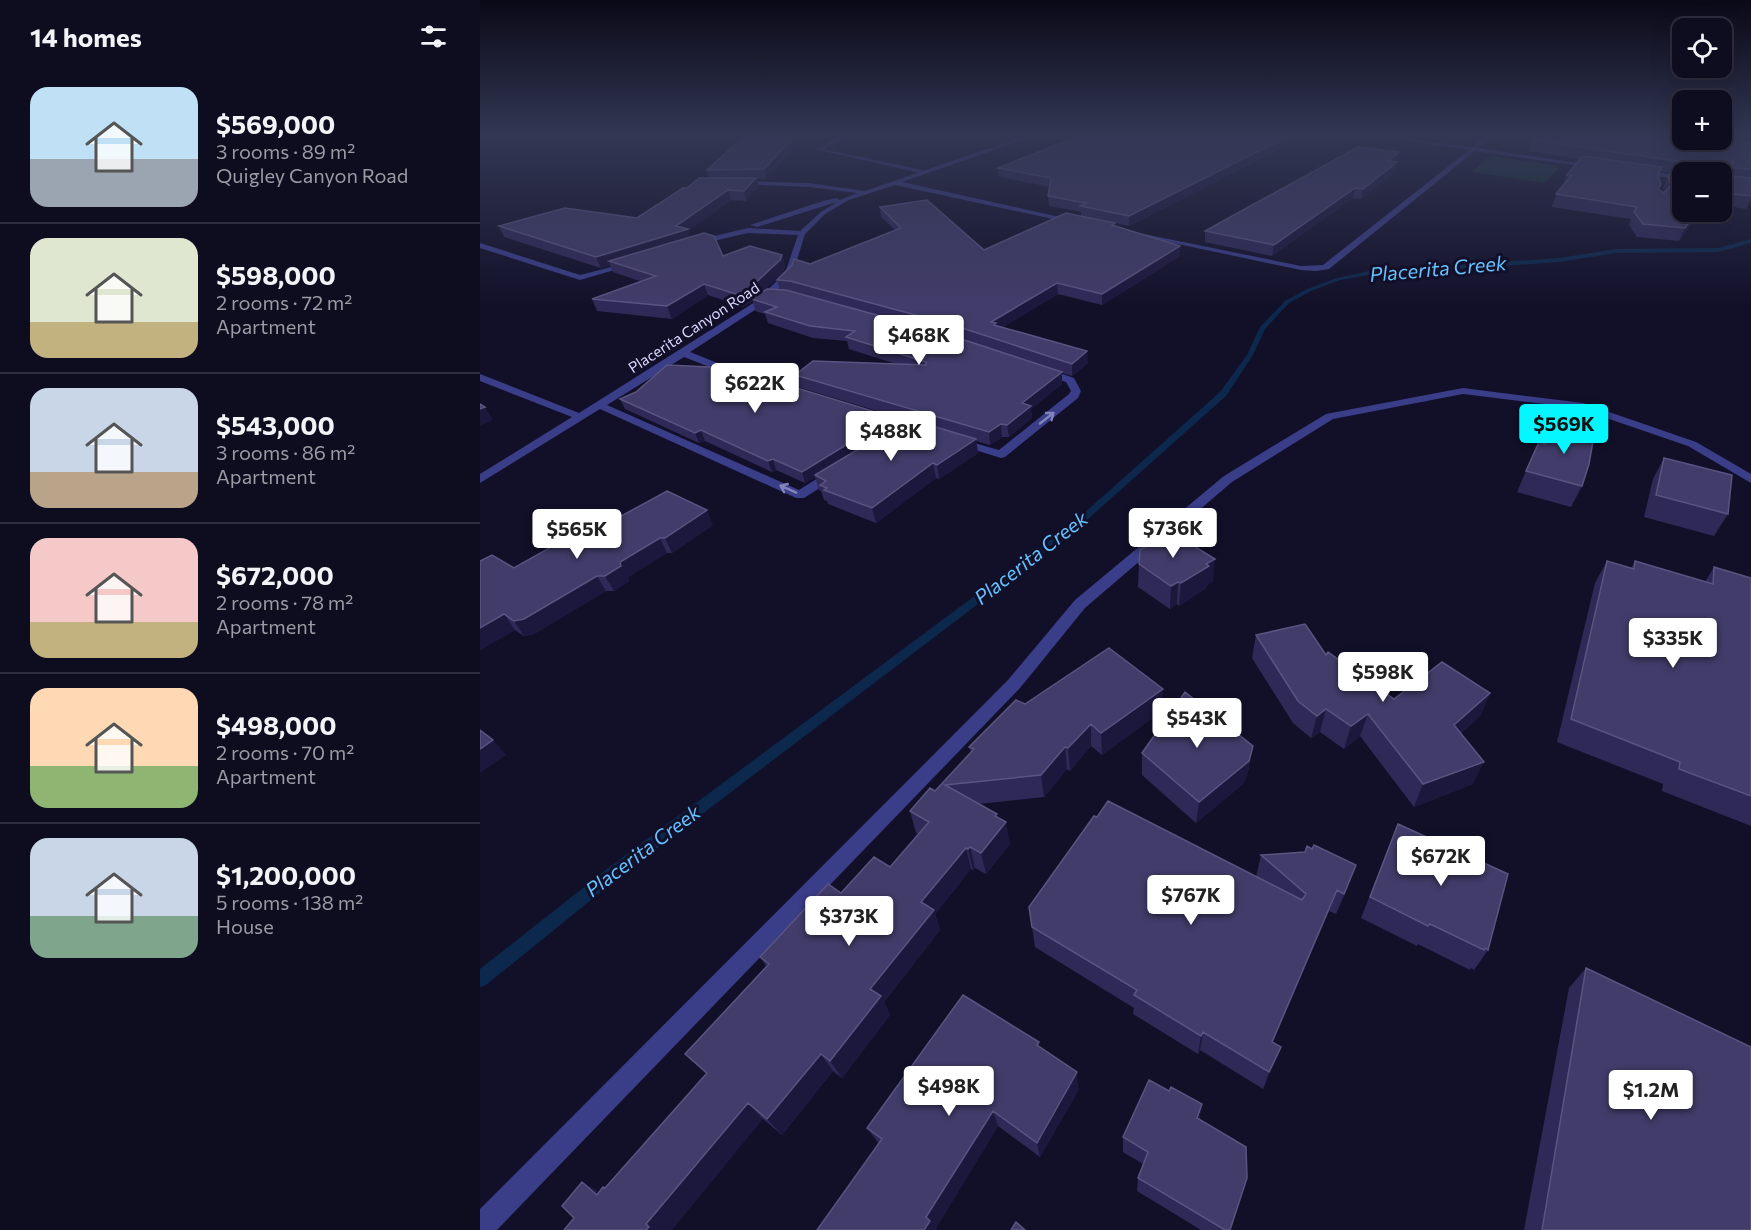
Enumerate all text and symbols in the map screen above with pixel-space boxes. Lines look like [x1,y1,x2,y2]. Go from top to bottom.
map controls [1672,18,1732,222]
button: locate [1672,18,1732,78]
icon: filters [417,20,450,53]
text: 14 homes [30,21,142,52]
button: + [1672,90,1732,150]
text: $569,000 [216,108,335,139]
icon: home [78,111,150,183]
text: 3 rooms · 89 m² [216,139,355,163]
button: − [1672,162,1732,222]
text: Quigley Canyon Road [216,163,408,187]
water label: Placerita Creek [1368,250,1509,286]
text: $598,000 [216,259,336,290]
icon: home [78,262,150,334]
street label: Placerita Canyon Road [625,278,762,376]
text: 2 rooms · 72 m² [216,290,352,314]
text: Apartment [216,314,316,338]
pin: $468K [877,315,961,366]
text: $468K [888,322,950,346]
pin: $622K [713,363,797,414]
text: $622K [725,370,785,394]
pin: $569K [1522,404,1606,455]
text: $543,000 [216,409,335,440]
pin: $488K [849,411,933,462]
one-way arrow [1039,411,1055,424]
text: $569K [1533,411,1595,435]
icon: home [78,412,150,484]
text: $488K [860,418,922,442]
text: 3 rooms · 86 m² [216,440,355,464]
text: Apartment [216,464,316,488]
one-way arrow [779,483,797,494]
water label: Placerita Creek [969,505,1093,609]
pin: $736K [1131,508,1215,559]
pin: $565K [535,509,619,560]
text: $736K [1143,515,1203,539]
text: $565K [546,516,608,540]
text: $672,000 [216,559,334,590]
icon: home [78,562,150,634]
text: 2 rooms · 78 m² [216,590,353,614]
text: Apartment [216,614,316,638]
pin: $335K [1631,618,1715,669]
text: $335K [1643,625,1703,649]
pin: $598K [1341,652,1425,703]
text: $598K [1352,659,1414,683]
pin: $543K [1155,698,1239,749]
text: $543K [1166,705,1228,729]
text: $498,000 [216,709,337,740]
icon: home [78,712,150,784]
text: 2 rooms · 70 m² [216,740,354,764]
text: Apartment [216,764,316,788]
water label: Placerita Creek [580,799,705,901]
pin: $672K [1399,836,1483,887]
text: $672K [1411,843,1471,867]
text: $1,200,000 [216,859,356,890]
icon: home [78,862,150,934]
pin: $767K [1149,875,1233,926]
text: $767K [1161,882,1221,906]
text: 5 rooms · 138 m² [216,890,363,914]
pin: $373K [807,896,891,947]
text: $373K [819,903,879,927]
text: House [216,914,274,938]
pin: $498K [907,1066,991,1117]
pin: $1.2M [1609,1070,1693,1121]
text: $498K [918,1073,980,1097]
text: $1.2M [1623,1077,1679,1101]

